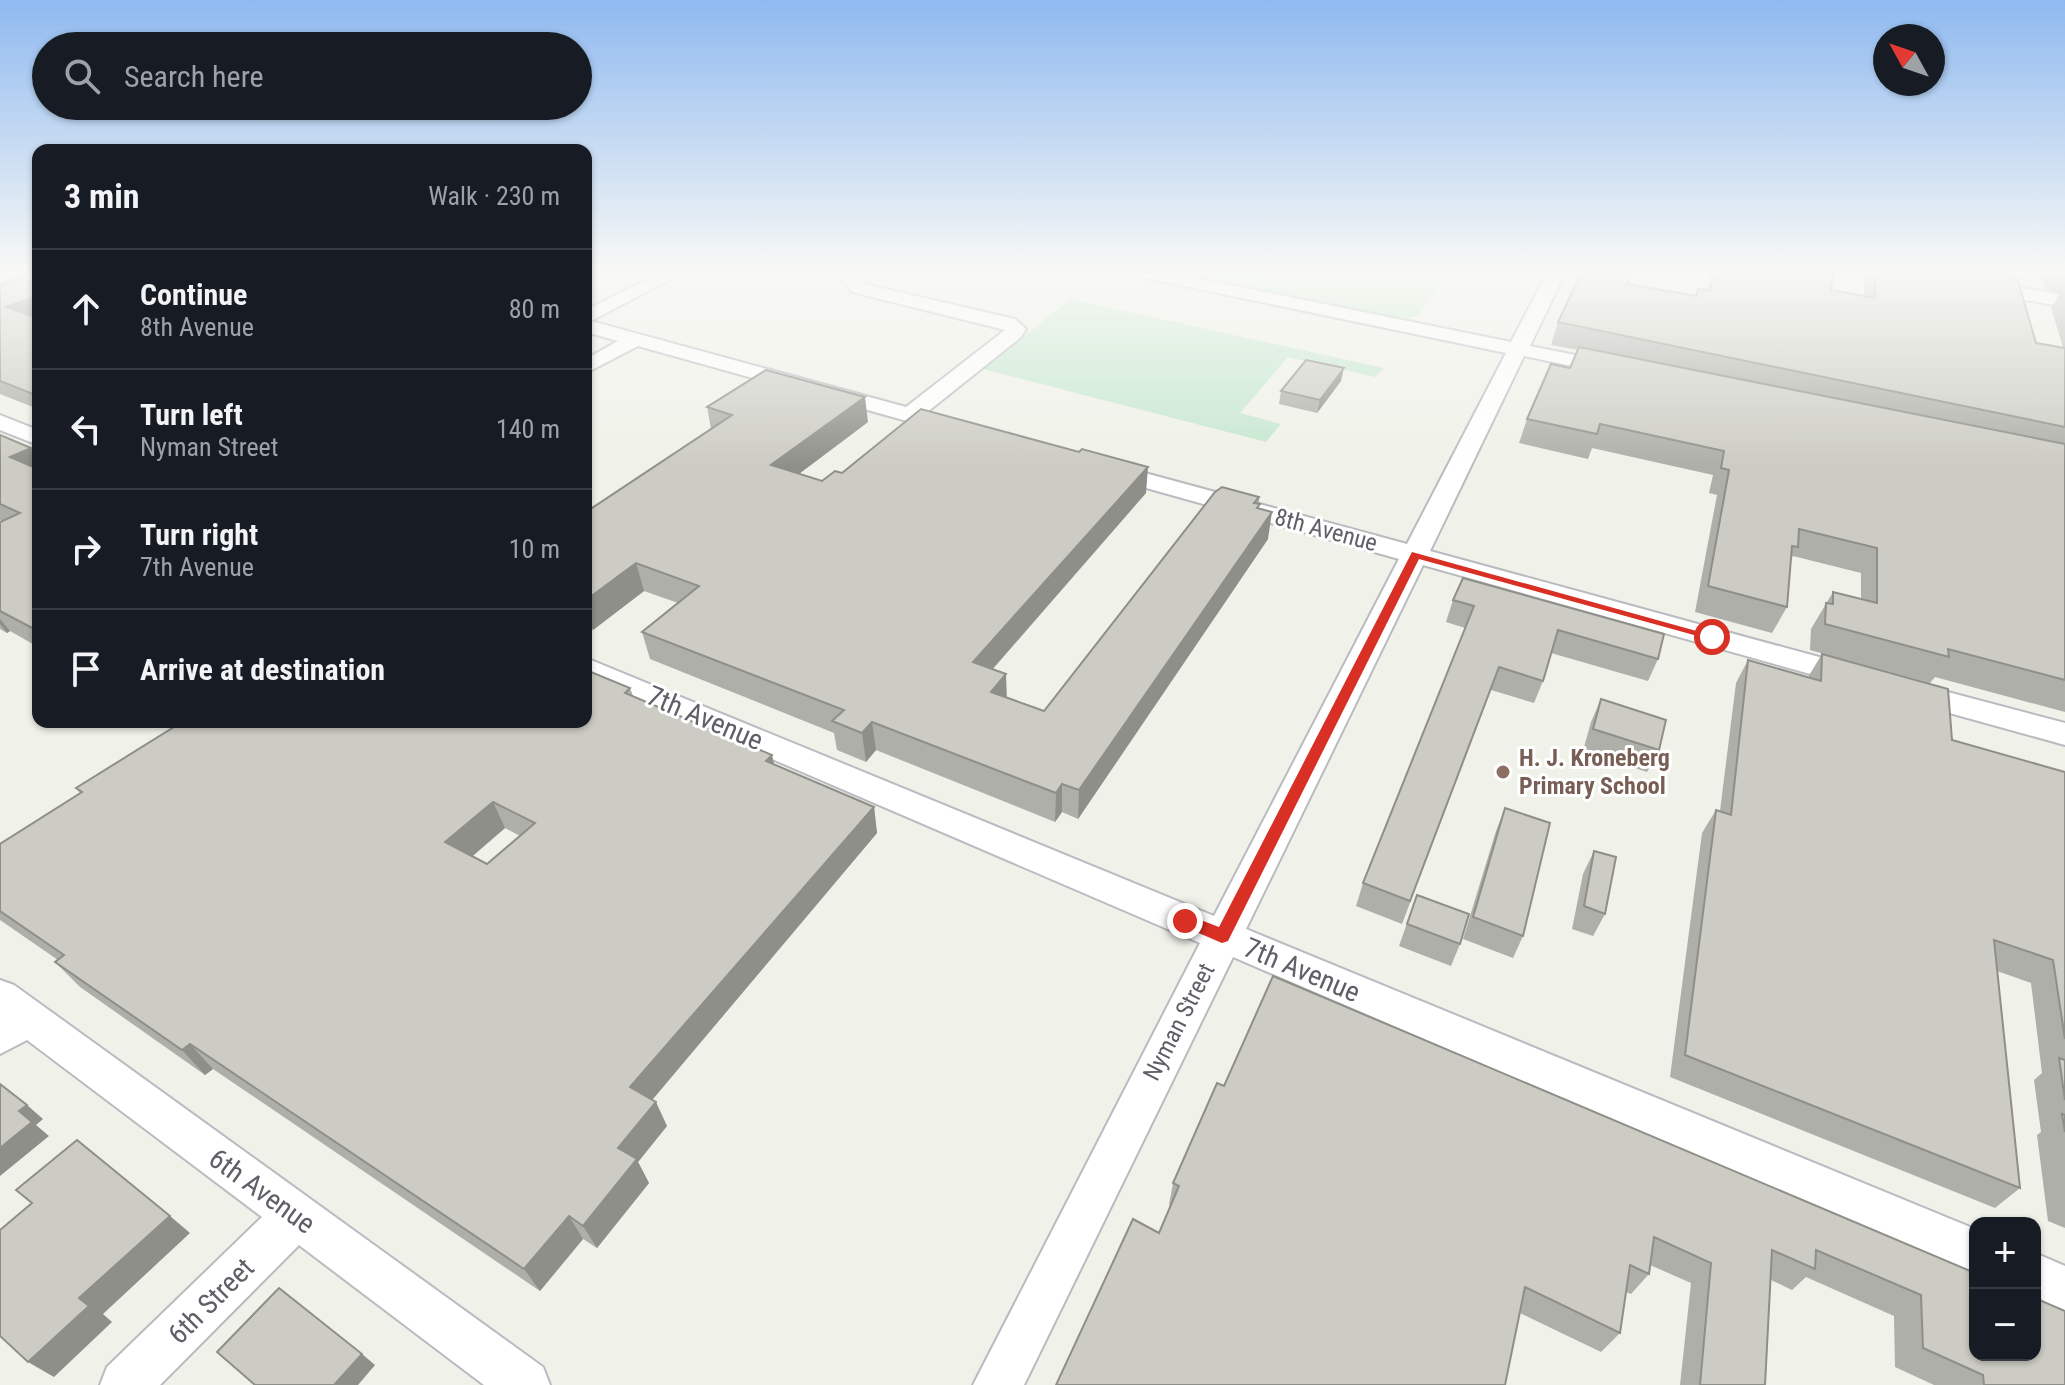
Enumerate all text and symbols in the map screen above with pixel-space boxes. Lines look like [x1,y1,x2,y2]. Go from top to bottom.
north arrow [1873,24,1945,96]
search box [32,32,592,120]
icon: search [60,54,104,98]
text: Search here [124,59,264,94]
text: 3 min [64,176,140,216]
text: Walk · 230 m [428,181,560,211]
text: Continue [140,277,247,312]
icon: ahead [64,287,108,331]
text: 80 m [509,294,560,324]
text: 8th Avenue [140,312,254,342]
text: Turn left [140,397,243,432]
icon: left [64,407,108,451]
text: 140 m [496,414,560,444]
text: Nyman Street [140,432,278,462]
street label: 8th Avenue [1272,503,1380,557]
text: Turn right [140,517,258,552]
icon: right [64,527,108,571]
text: 10 m [509,534,560,564]
text: 7th Avenue [140,552,254,582]
route start [1694,619,1730,655]
icon: arrive [64,647,108,691]
text: Arrive at destination [140,652,385,687]
street label: 7th Avenue [642,679,768,757]
place label: H. J. Kroneberg Primary School [1519,744,1670,800]
marker: H. J. Kroneberg Primary School [1494,763,1512,781]
route end [1167,903,1203,939]
street label: 7th Avenue [1239,931,1365,1009]
street label: Nyman Street [1138,959,1220,1085]
street label: 6th Avenue [203,1142,321,1240]
map controls [1969,1217,2041,1361]
button: + [1969,1217,2041,1289]
street label: 6th Street [161,1251,261,1351]
button: − [1969,1289,2041,1361]

